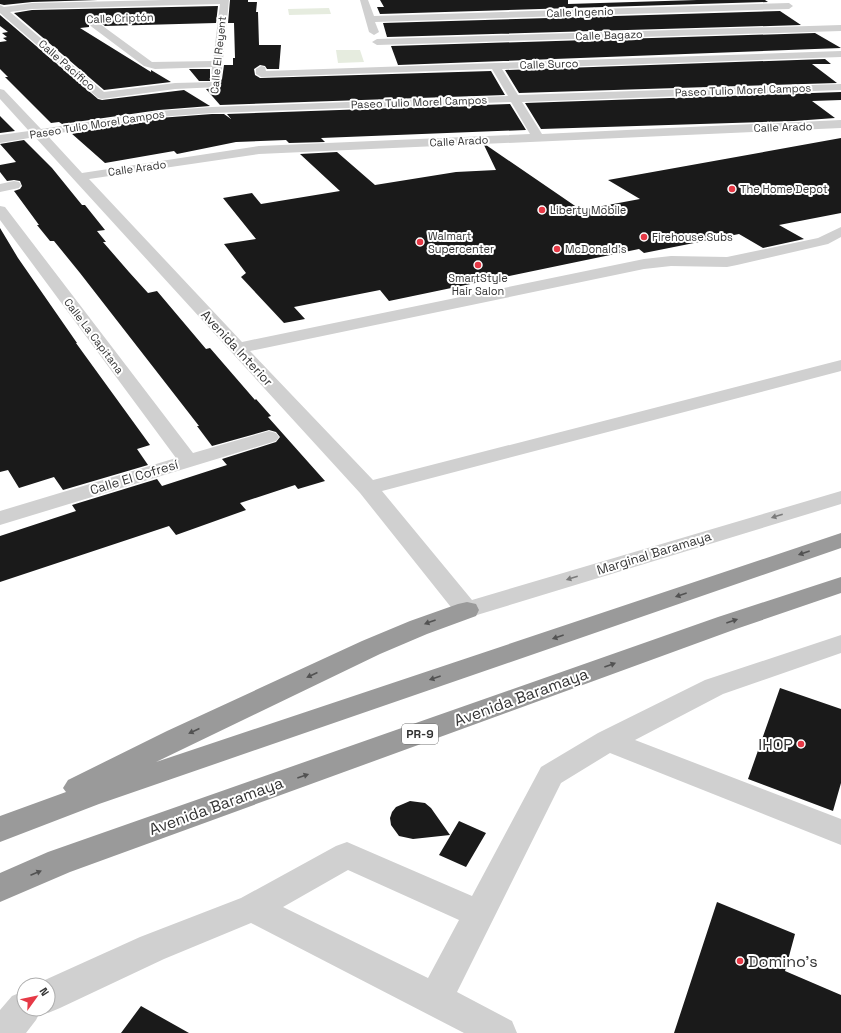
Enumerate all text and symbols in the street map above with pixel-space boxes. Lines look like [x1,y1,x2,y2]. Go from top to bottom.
street label: Calle Ingenio [546,4,614,20]
street label: Calle Criptón [86,10,154,26]
street label: Calle El Reyent [207,15,229,95]
street label: Calle Bagazo [575,27,643,43]
street label: Calle Pacífico [36,37,98,94]
street label: Calle Surco [519,56,579,72]
street label: Paseo Tulio Morel Campos [674,81,812,99]
street label: Paseo Tulio Morel Campos [350,93,488,111]
street label: Paseo Tulio Morel Campos [28,106,166,142]
street label: Calle Arado [753,119,813,135]
street label: Calle Arado [429,132,489,150]
street label: Calle Arado [107,157,167,179]
place label: The Home Depot [740,182,828,196]
marker: The Home Depot [727,184,737,194]
place label: Liberty Mobile [550,203,626,217]
marker: Liberty Mobile [537,205,547,215]
place label: Walmart Supercenter [428,229,494,256]
place label: Firehouse Subs [652,230,733,244]
marker: Firehouse Subs [639,232,649,242]
marker: Walmart Supercenter [415,237,425,247]
place label: McDonald's [565,242,627,256]
marker: McDonald's [552,244,562,254]
marker: SmartStyle Hair Salon [473,260,483,270]
place label: SmartStyle Hair Salon [448,271,508,298]
street label: Calle La Capitana [61,295,127,377]
street label: Avenida Interior [197,306,277,390]
street label: Calle El Cofresí [88,455,181,498]
one-way arrow [771,513,783,519]
street label: Marginal Baramaya [595,527,714,579]
one-way arrow [798,550,810,556]
one-way arrow [566,575,578,581]
one-way arrow [675,592,687,598]
one-way arrow [726,618,738,624]
one-way arrow [424,620,436,626]
one-way arrow [552,634,564,640]
one-way arrow [604,662,616,668]
street label: Avenida Baramaya [451,663,591,731]
one-way arrow [306,672,317,678]
one-way arrow [429,676,441,682]
road number: PR-9 [402,724,438,744]
one-way arrow [188,728,200,734]
place label: IHOP [758,734,793,755]
marker: IHOP [796,739,806,749]
street label: Avenida Baramaya [146,772,286,840]
one-way arrow [297,772,309,778]
one-way arrow [30,869,42,875]
place label: Domino's [748,951,818,972]
marker: Domino's [735,956,745,966]
north arrow [16,977,56,1017]
text: N [37,985,52,998]

